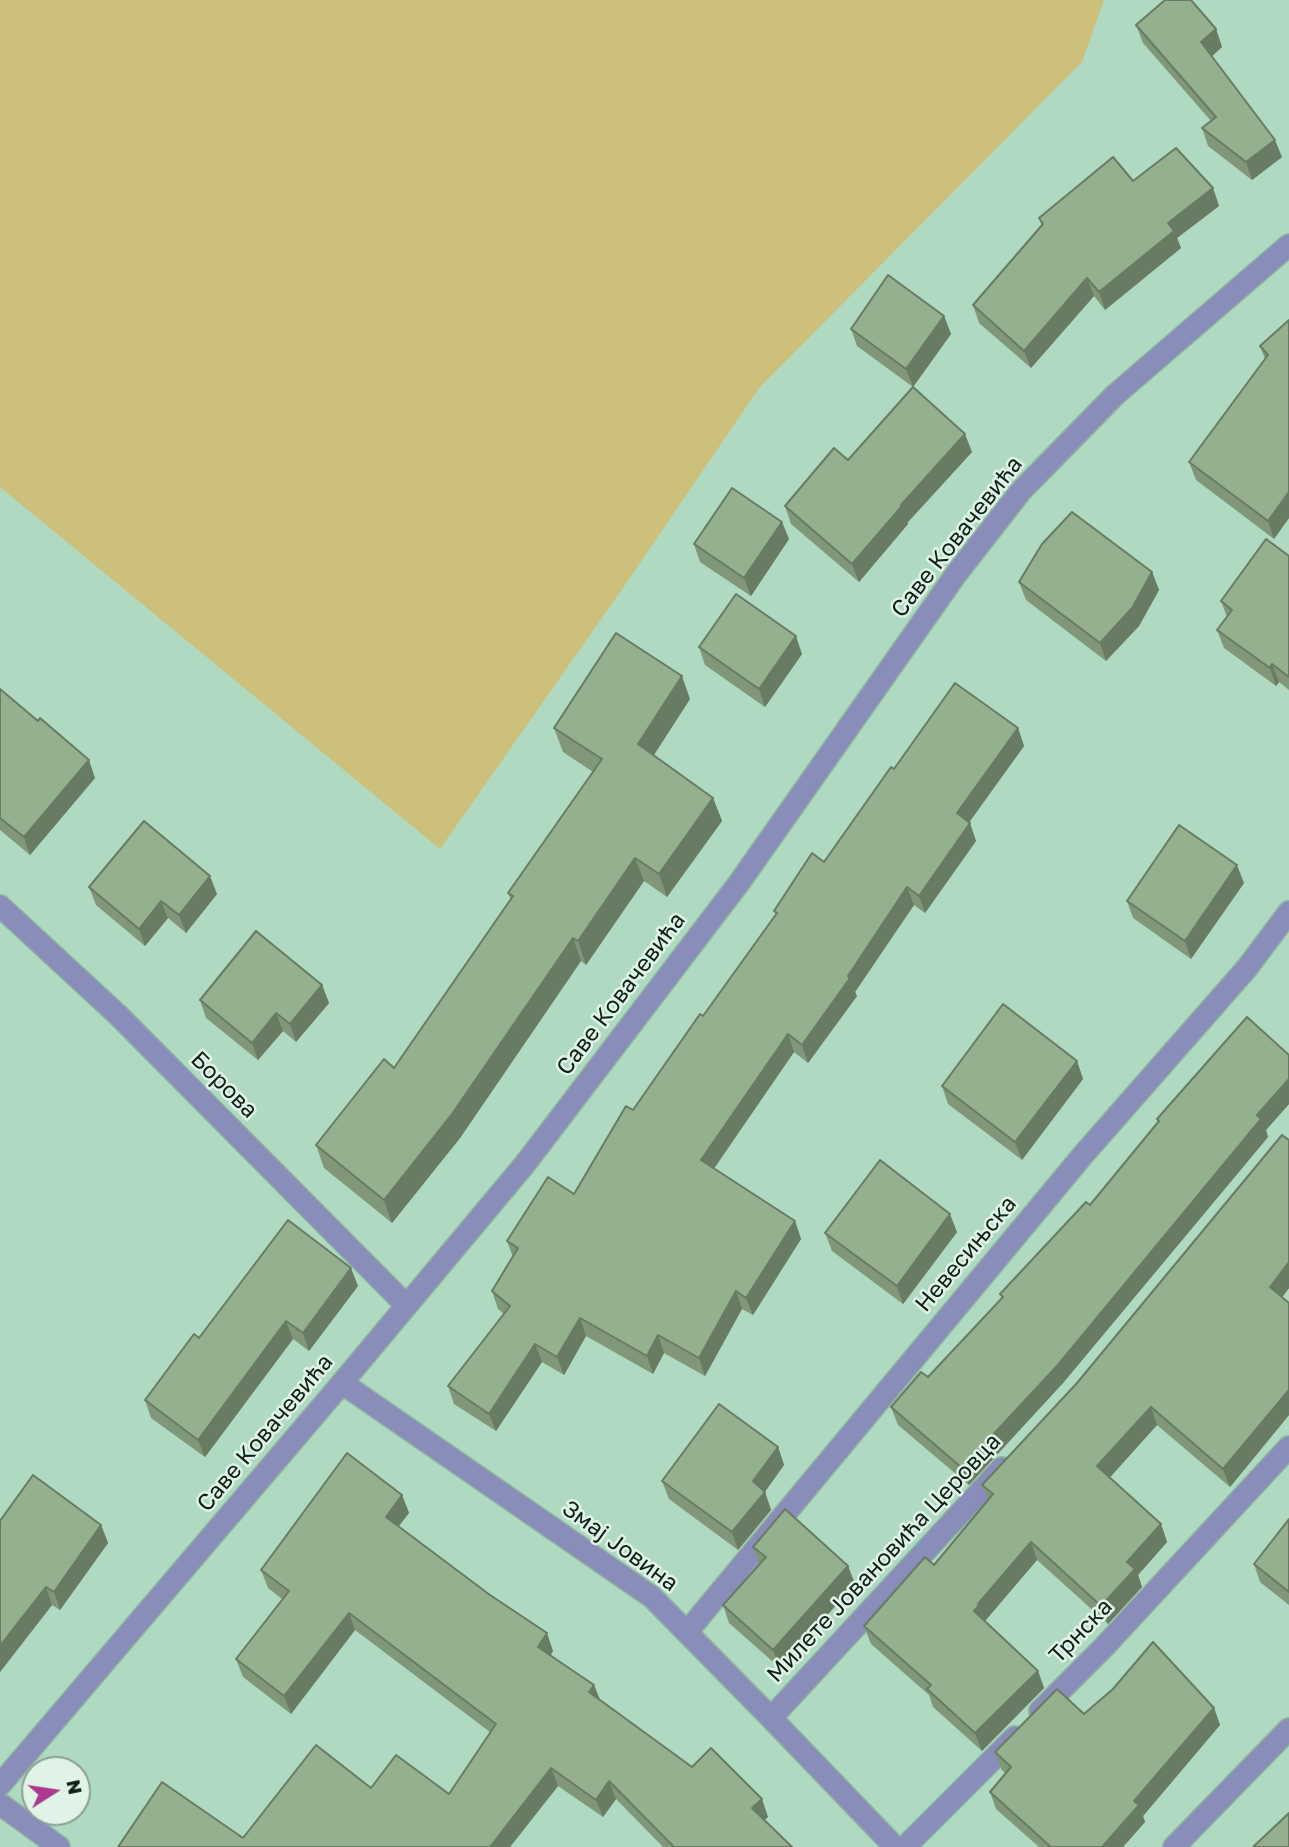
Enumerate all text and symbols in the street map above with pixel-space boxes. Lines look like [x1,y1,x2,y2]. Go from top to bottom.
street label: Саве Ковачевића [886,451,1028,623]
street label: Саве Ковачевића [551,907,691,1081]
street label: Борова [185,1046,263,1124]
street label: Невесињска [910,1191,1022,1317]
street label: Саве Ковачевића [191,1349,339,1517]
street label: Милете Јовановића Церовца [761,1428,1007,1688]
street label: Змај Јовина [557,1495,683,1597]
street label: Трнска [1044,1593,1118,1669]
north arrow [21,1756,91,1826]
text: N [62,1777,88,1796]

